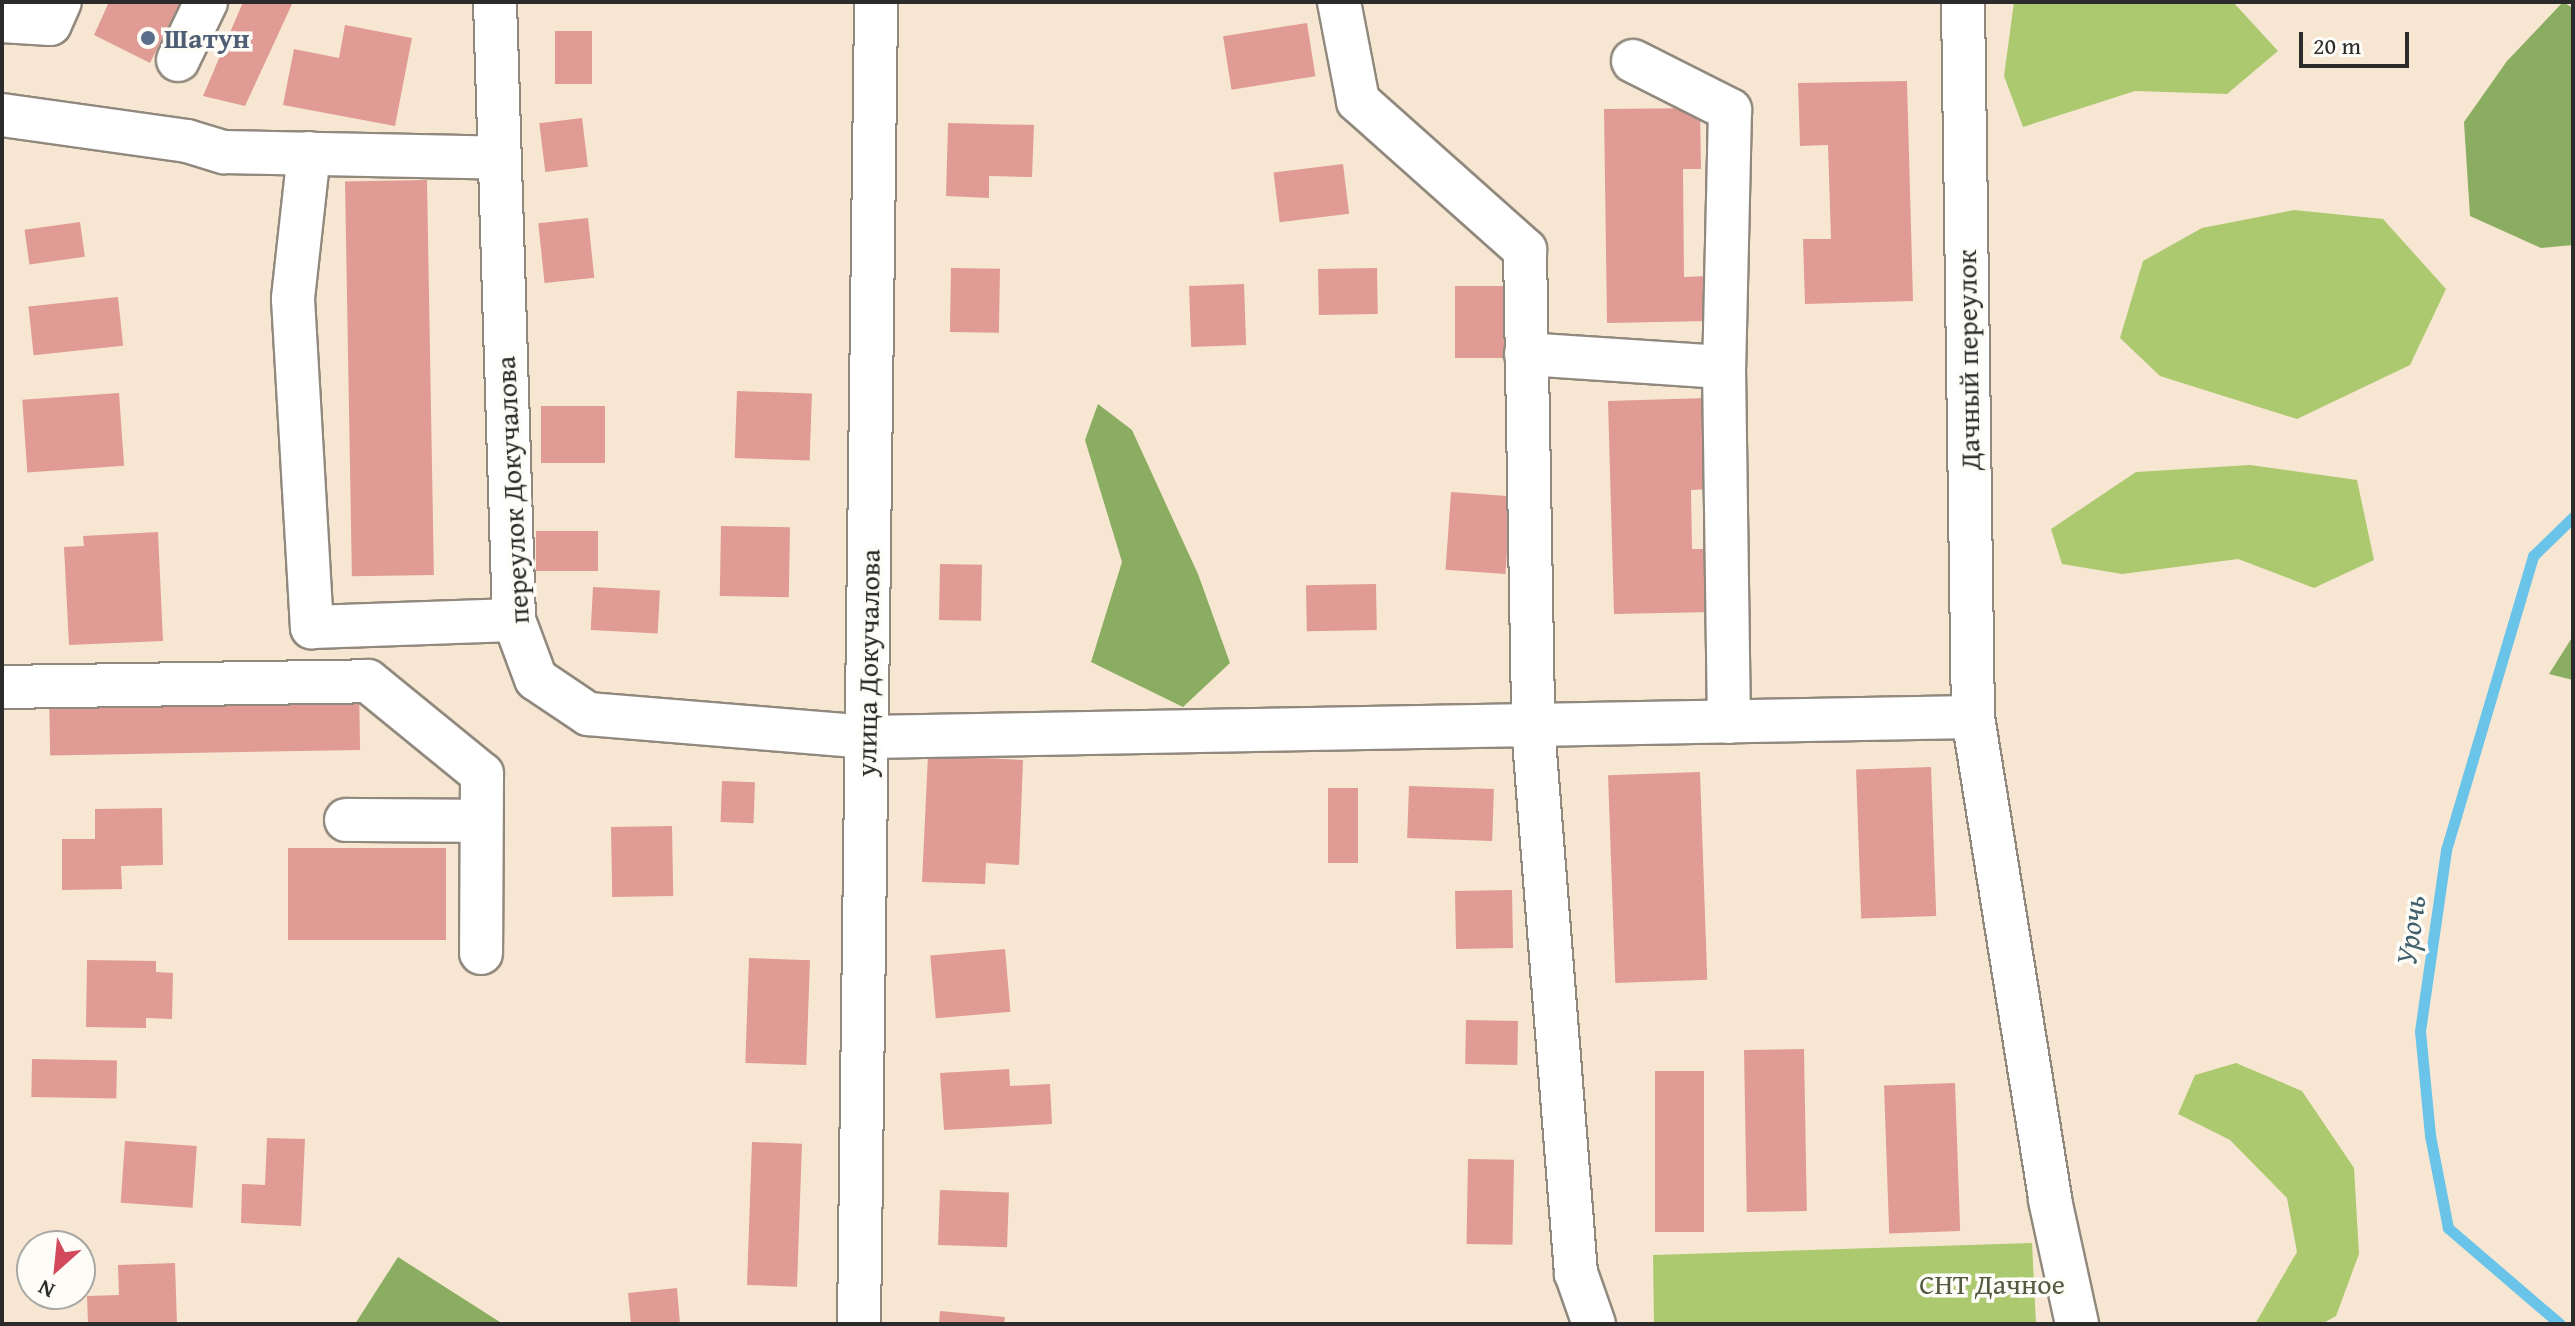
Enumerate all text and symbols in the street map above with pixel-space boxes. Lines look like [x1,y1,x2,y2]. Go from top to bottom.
scale bar [2303,16,2413,66]
place label: Шатун [164,21,250,55]
text: 20 m [2313,28,2361,63]
marker: Шатун [139,29,157,47]
street label: Дачный переулок [1949,249,1987,471]
street label: переулок Докучалова [488,355,536,625]
street label: улица Докучалова [849,549,887,777]
water label: Урочь [2387,893,2433,967]
north arrow [16,1230,96,1310]
park label: СНТ Дачное [1919,1267,2065,1301]
text: N [32,1272,60,1307]

